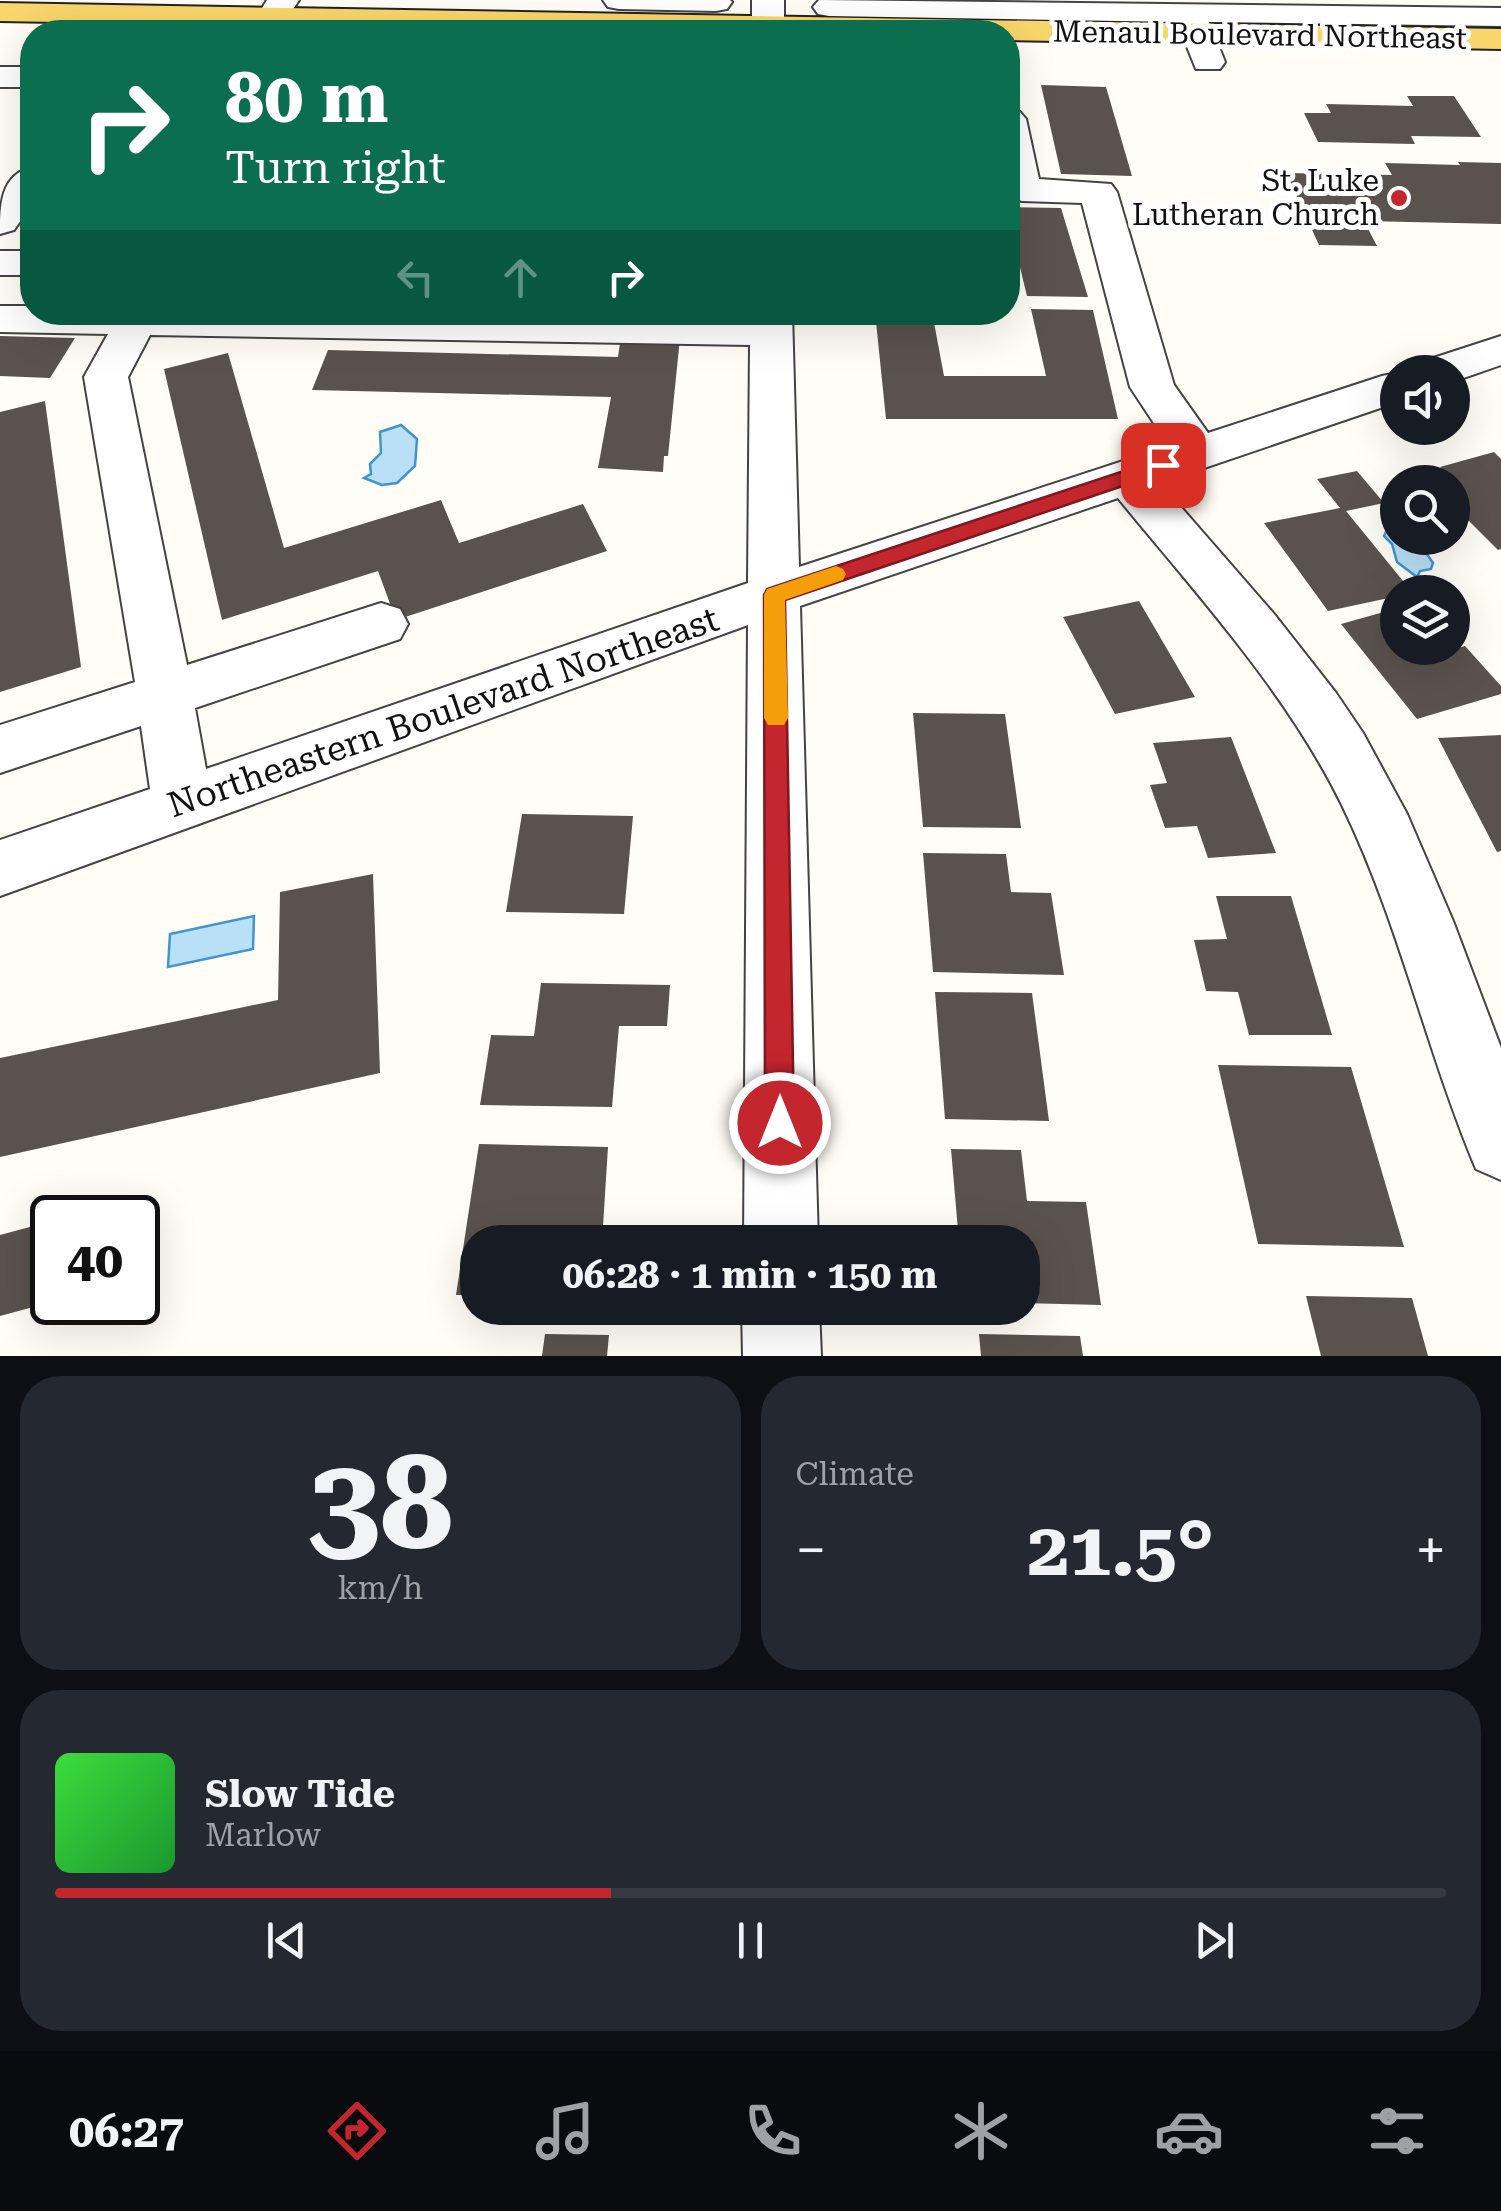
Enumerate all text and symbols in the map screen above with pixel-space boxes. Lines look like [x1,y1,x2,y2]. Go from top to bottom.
street label: Menaul Boulevard Northeast [1053,13,1467,56]
text: 80 m [225,57,389,139]
icon: right [60,60,190,190]
text: Turn right [225,141,446,194]
place label: St. Luke Lutheran Church [1132,163,1379,232]
marker: St. Luke Lutheran Church [1388,187,1410,209]
icon: left [388,250,443,305]
icon: ahead [493,250,548,305]
icon: right [598,250,653,305]
map controls [1380,355,1470,665]
button: sound [1380,355,1470,445]
pin [1121,423,1206,508]
icon: arrive [1136,438,1191,493]
button: search [1380,465,1470,555]
button: layers [1380,575,1470,665]
street label: Northeastern Boulevard Northeast [162,599,724,826]
position arrow [728,1071,832,1175]
speed limit sign: 40 [30,1195,160,1325]
text: 06:28 · 1 min · 150 m [563,1253,937,1297]
text: 38 [307,1427,453,1580]
text: Climate [796,1455,914,1493]
text: 21.5° [1027,1505,1214,1593]
text: − [796,1518,826,1582]
text: + [1415,1518,1446,1582]
text: km/h [337,1569,423,1607]
text: Slow Tide [205,1772,395,1816]
text: Marlow [205,1816,321,1854]
icon: previous [259,1913,314,1968]
icon: pause [723,1913,778,1968]
icon: next [1187,1913,1242,1968]
icon: directions [322,2096,392,2166]
icon: music [530,2096,600,2166]
icon: phone [738,2096,808,2166]
icon: climate [946,2096,1016,2166]
icon: car [1154,2096,1224,2166]
icon: filters [1362,2096,1432,2166]
text: 06:27 [69,2105,184,2158]

